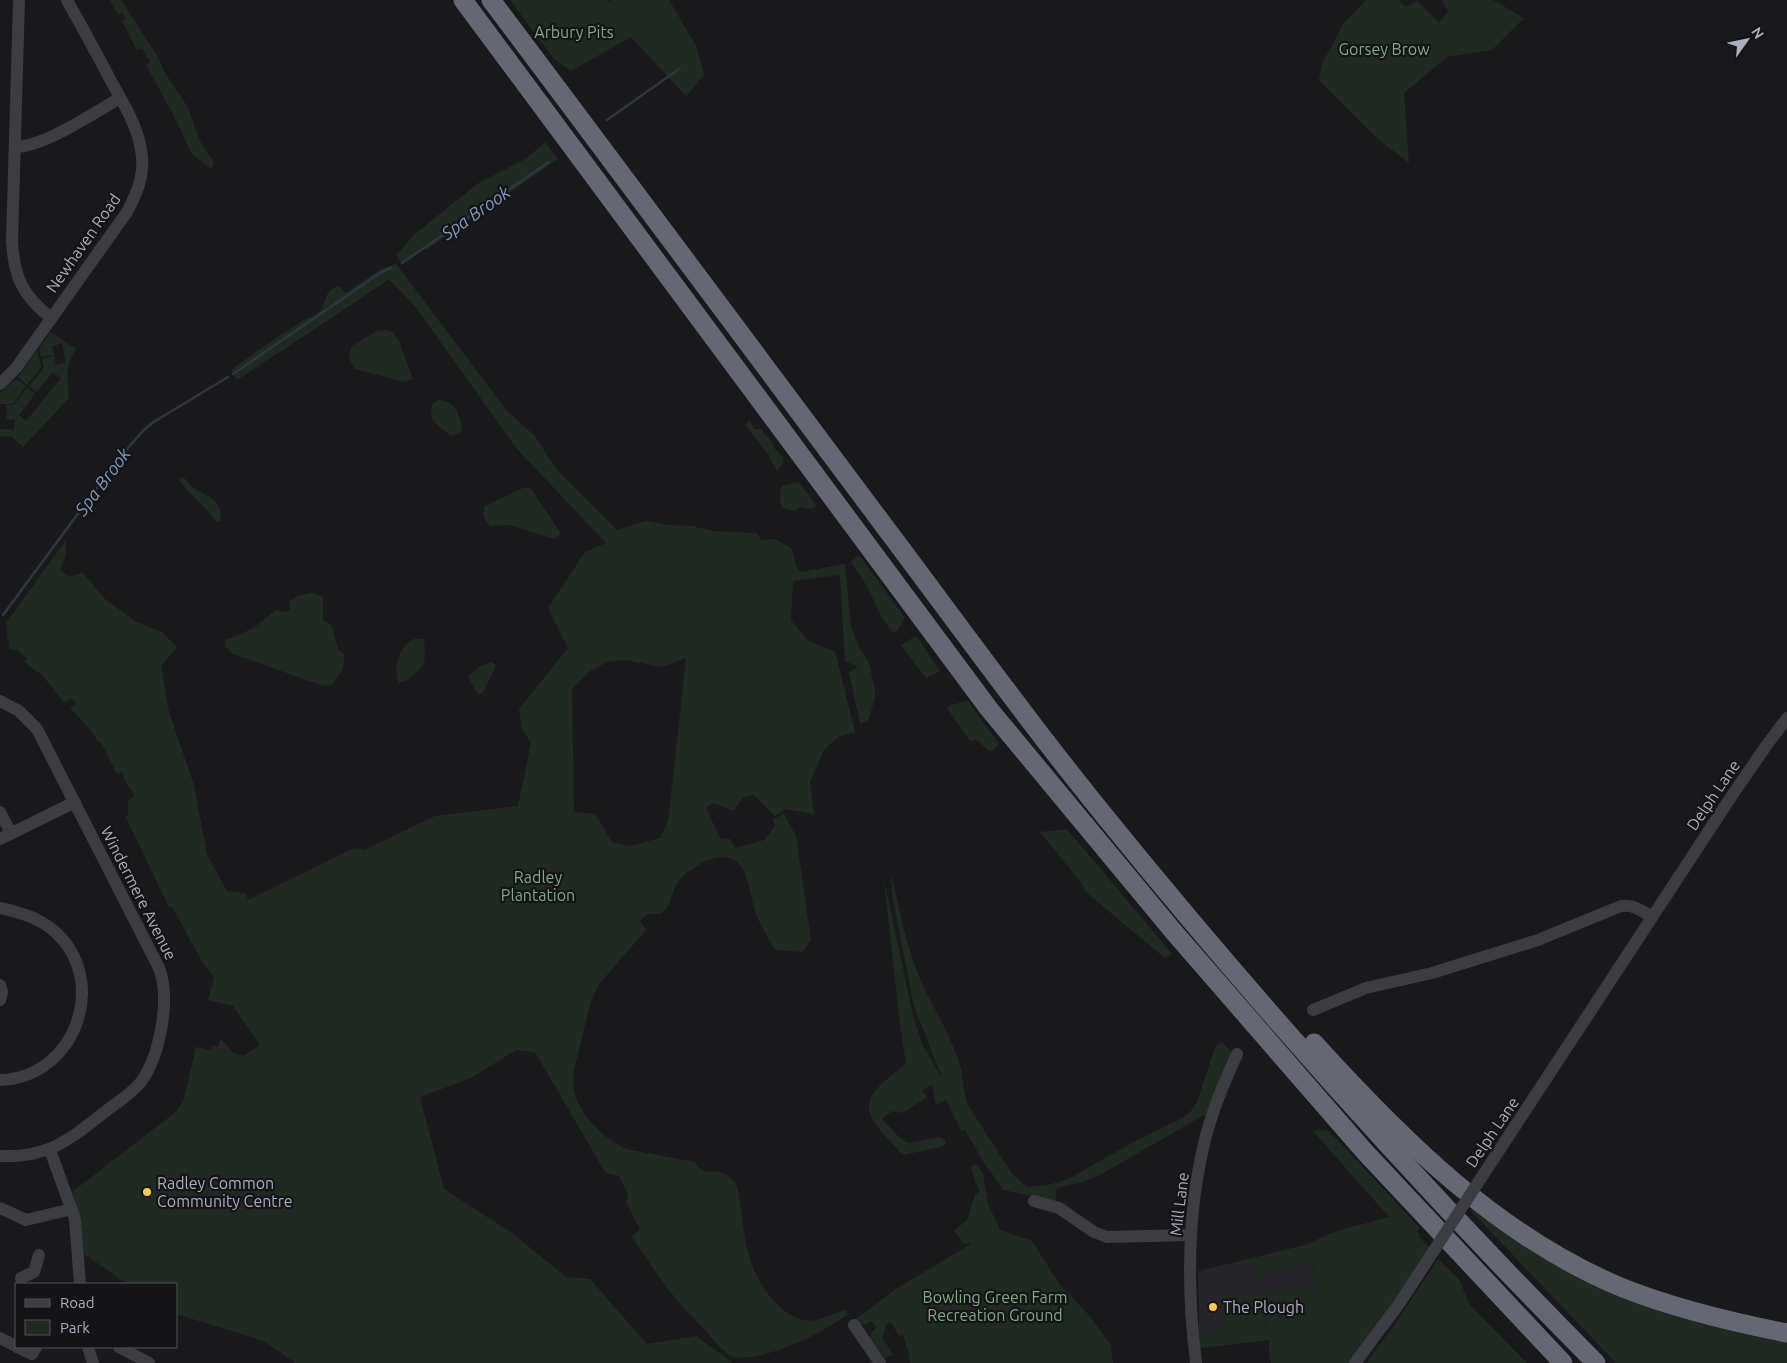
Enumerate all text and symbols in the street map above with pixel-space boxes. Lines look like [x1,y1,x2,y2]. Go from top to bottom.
north arrow [1722,15,1772,65]
park label: Arbury Pits [534,23,614,41]
text: N [1748,24,1767,42]
park label: Gorsey Brow [1338,40,1430,58]
water label: Spa Brook [436,181,514,244]
street label: Newhaven Road [42,190,124,296]
water label: Spa Brook [70,443,135,520]
street label: Delph Lane [1683,756,1743,834]
street label: Windermere Avenue [97,823,181,963]
park label: Radley Plantation [501,868,575,904]
street label: Delph Lane [1462,1093,1522,1171]
street label: Mill Lane [1166,1171,1192,1237]
place label: Radley Common Community Centre [157,1174,293,1210]
marker: Radley Common Community Centre [141,1186,153,1198]
legend [15,1283,178,1348]
park label: Bowling Green Farm Recreation Ground [922,1288,1068,1324]
text: Road [60,1294,95,1311]
place label: The Plough [1223,1298,1304,1316]
marker: The Plough [1207,1301,1219,1313]
text: Park [60,1319,90,1336]

